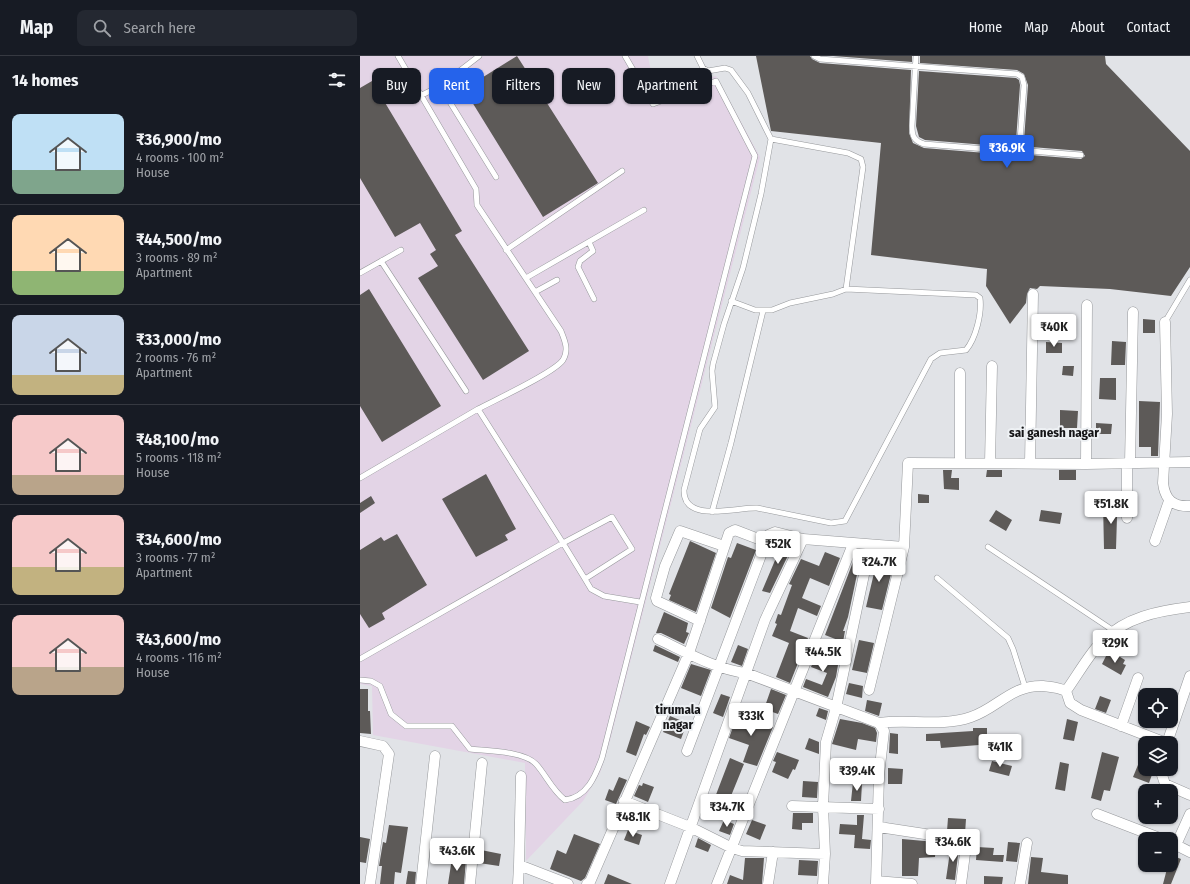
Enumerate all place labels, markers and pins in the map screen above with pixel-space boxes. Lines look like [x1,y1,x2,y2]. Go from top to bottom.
pin: ₹36.9K [974,135,1040,169]
pin: ₹40K [1030,314,1078,348]
pin: ₹51.8K [1078,491,1144,525]
pin: ₹52K [754,531,802,565]
pin: ₹24.7K [846,549,912,583]
pin: ₹29K [1091,630,1139,664]
pin: ₹44.5K [790,639,856,673]
pin: ₹33K [727,703,775,737]
pin: ₹41K [976,734,1024,768]
pin: ₹39.4K [824,758,890,792]
pin: ₹34.7K [694,794,760,828]
pin: ₹48.1K [600,804,666,838]
pin: ₹34.6K [920,829,986,863]
pin: ₹43.6K [424,838,490,872]

